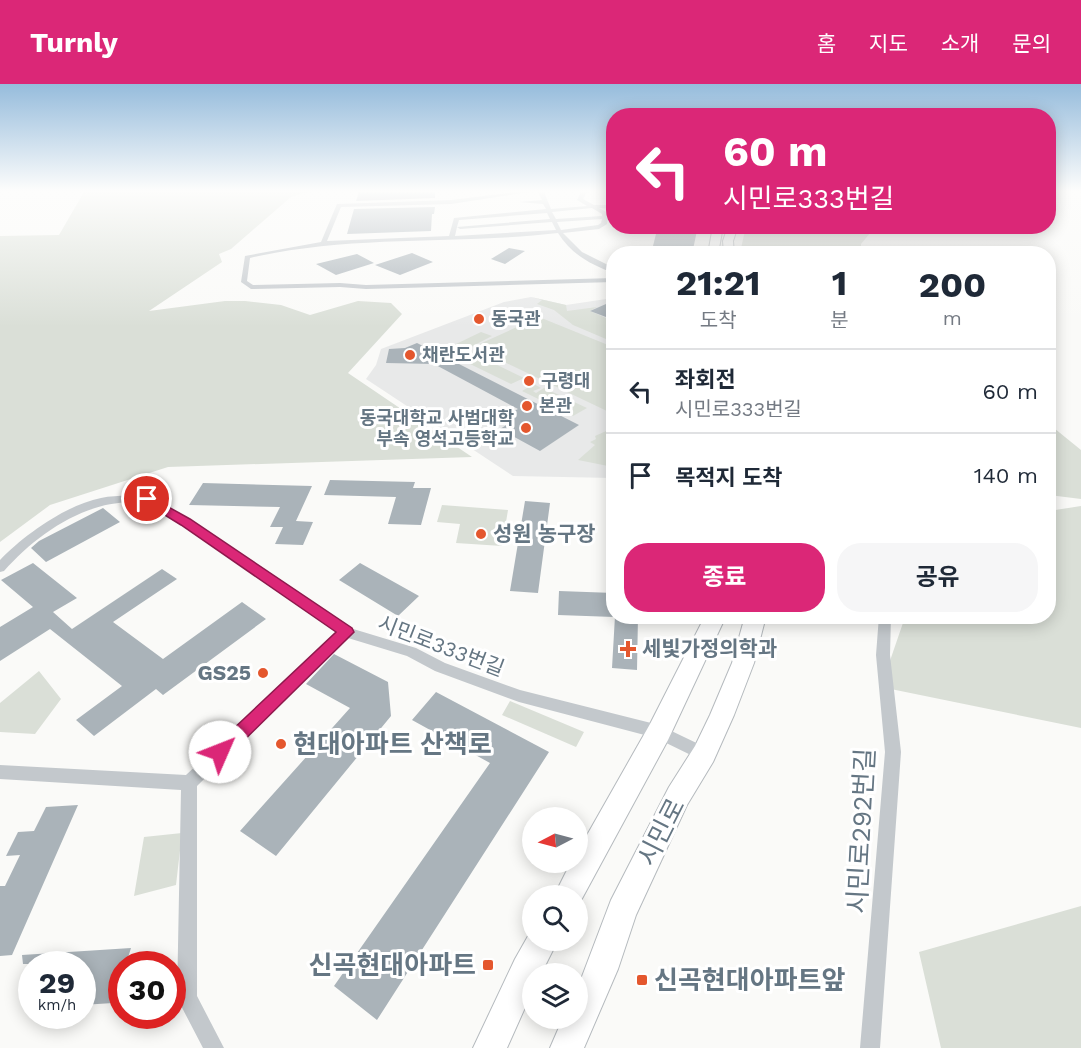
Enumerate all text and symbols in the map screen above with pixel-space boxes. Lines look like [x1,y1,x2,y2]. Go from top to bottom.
text: Turnly [30,26,118,59]
text: 홈 [817,31,836,56]
text: 지도 [869,31,908,56]
text: 소개 [941,31,979,56]
text: 문의 [1012,31,1051,56]
text: 60 m [723,127,827,176]
icon: left [624,132,702,210]
text: 시민로333번길 [723,183,894,215]
text: 21:21 [676,262,761,304]
text: 1 [832,262,847,304]
text: 200 [918,264,986,306]
text: m [943,306,962,330]
place label: 동국관 [491,308,541,329]
text: 도착 [700,308,737,332]
text: 분 [830,308,849,332]
marker: 동국관 [472,312,486,326]
place label: 채란도서관 [422,344,505,365]
marker: 채란도서관 [403,348,417,362]
text: 좌회전 [675,367,736,392]
place label: 구령대 [541,370,591,391]
marker: 구령대 [522,374,536,388]
icon: left [624,375,657,408]
text: 60 m [982,379,1038,404]
place label: 본관 [539,395,573,416]
text: 시민로333번길 [675,397,802,421]
marker: 본관 [520,399,534,413]
place label: 동국대학교 사범대학 부속 영석고등학교 [360,407,514,449]
marker: 동국대학교 사범대학 부속 영석고등학교 [519,421,533,435]
icon: arrive [624,459,657,492]
text: 140 m [974,463,1038,488]
text: 목적지 도착 [675,465,783,490]
pin [121,473,172,524]
icon: arrive [130,482,163,515]
place label: 성원 농구장 [493,521,596,546]
marker: 성원 농구장 [474,527,488,541]
button: 종료 [624,543,825,612]
button: 공유 [837,543,1038,612]
street label: 시민로333번길 [374,610,508,681]
place label: 세빛가정의학과 [642,636,777,661]
marker: 세빛가정의학과 [619,640,637,658]
place label: GS25 [198,660,251,685]
marker: GS25 [256,666,270,680]
position arrow [188,720,252,784]
place label: 현대아파트 산책로 [293,729,492,759]
marker: 현대아파트 산책로 [274,737,288,751]
street label: 시민로292번길 [842,747,880,915]
street label: 시민로 [631,793,691,871]
north arrow [522,807,588,873]
map controls [522,807,588,1029]
button: search [522,885,588,951]
place label: 신곡현대아파트 [309,950,476,980]
speed limit sign: 30 [108,951,186,1029]
marker: 신곡현대아파트 [481,958,495,972]
button: layers [522,963,588,1029]
text: 29 [39,965,75,1000]
place label: 신곡현대아파트앞 [654,965,845,995]
marker: 신곡현대아파트앞 [635,973,649,987]
text: km/h [38,996,76,1014]

